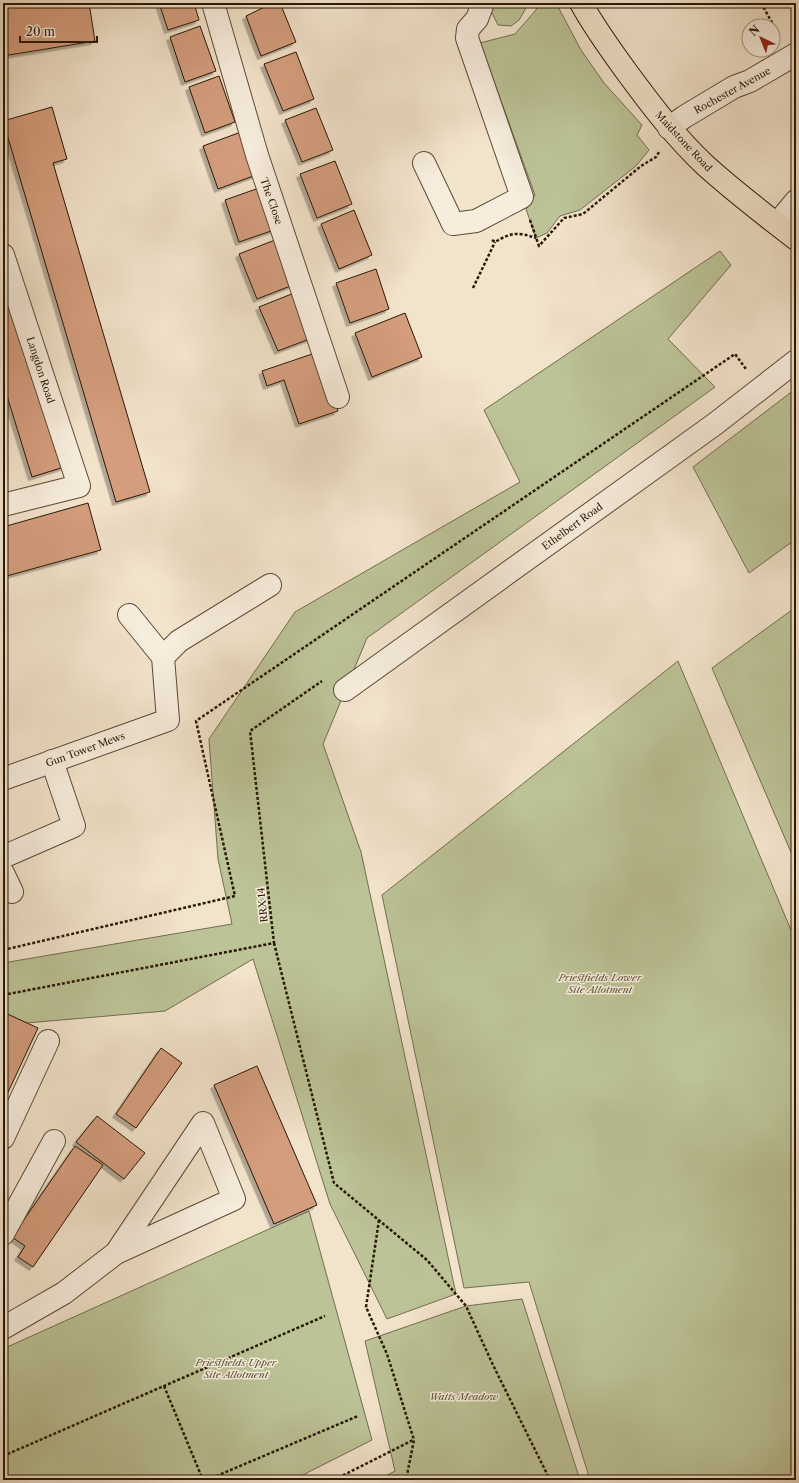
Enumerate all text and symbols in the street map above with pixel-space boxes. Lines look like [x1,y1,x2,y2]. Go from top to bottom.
scale bar [20,18,97,44]
north arrow [741,18,781,58]
text: N [746,22,763,39]
text: 20 m [26,24,55,39]
street label: Rochester Avenue [692,64,773,117]
street label: Maidstone Road [652,109,715,174]
street label: The Close [257,176,286,227]
street label: Langdon Road [24,335,57,405]
street label: Ethelbert Road [539,500,605,553]
street label: Gun Tower Mews [44,729,127,770]
street label: RRX 14 [254,887,271,923]
park label: Priestfields Lower Site Allotment [557,971,643,996]
park label: Priestfields Upper Site Allotment [195,1356,278,1381]
park label: Watts Meadow [430,1390,499,1403]

